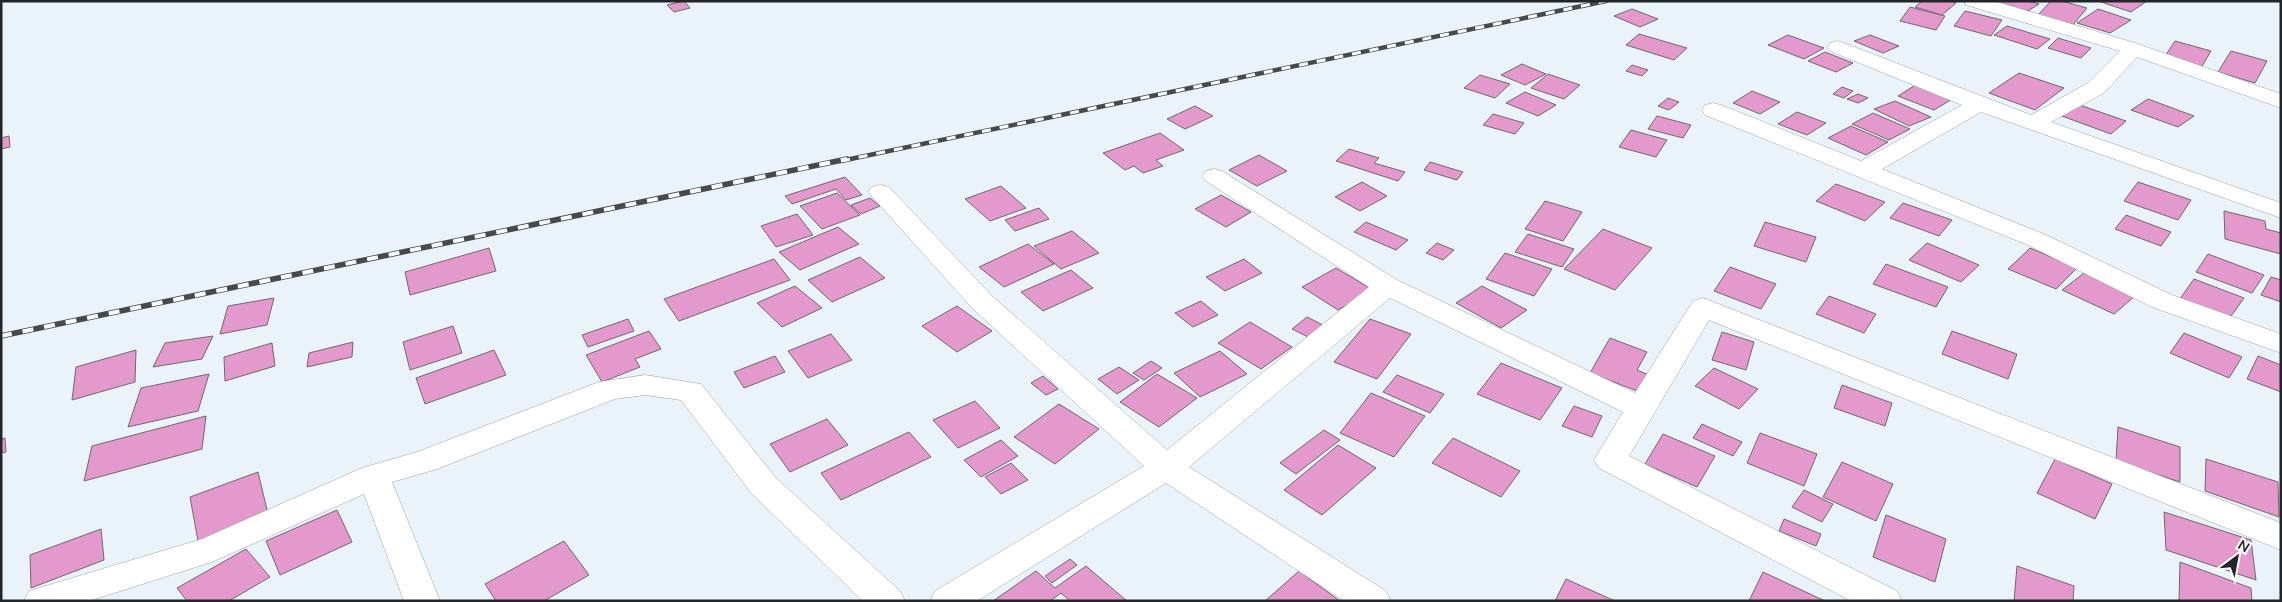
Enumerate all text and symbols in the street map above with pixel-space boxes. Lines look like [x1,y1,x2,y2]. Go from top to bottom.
north arrow [2212,532,2262,582]
text: N [2234,536,2253,557]

